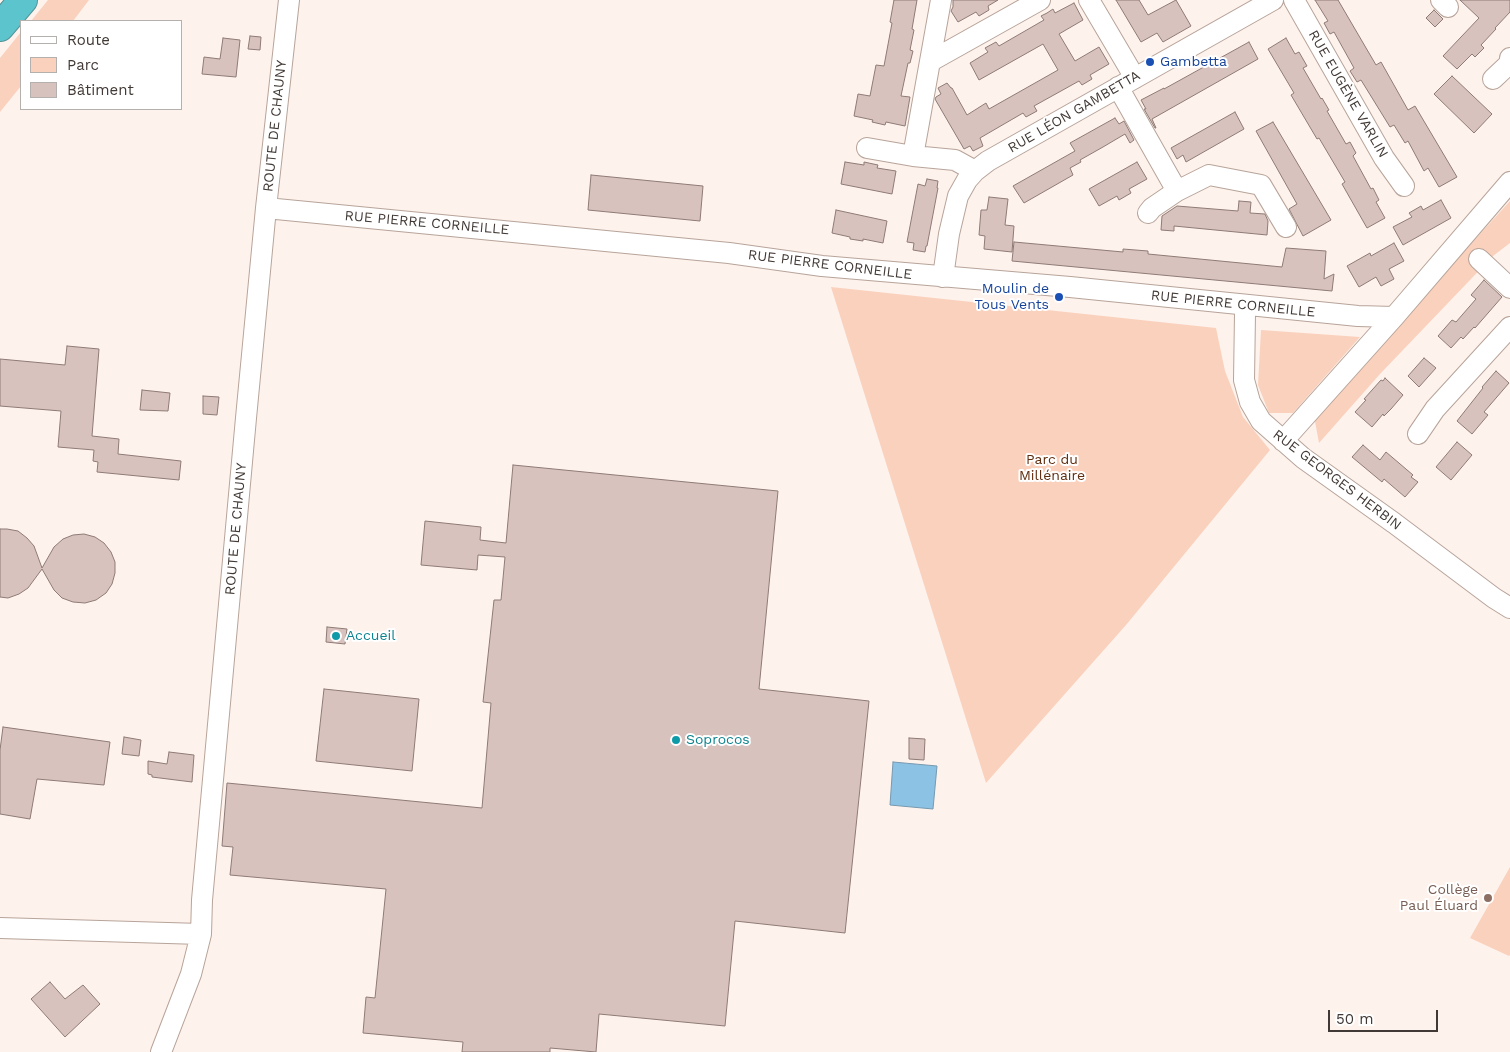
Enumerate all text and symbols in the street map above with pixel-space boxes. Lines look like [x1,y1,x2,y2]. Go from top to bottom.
legend [20,20,182,110]
street label: RUE EUGÈNE VARLIN [1305,27,1391,161]
text: Route [67,31,110,49]
place label: Gambetta [1160,54,1227,70]
text: Parc [67,56,99,74]
marker: Gambetta [1144,56,1156,68]
street label: ROUTE DE CHAUNY [260,59,290,193]
street label: RUE LÉON GAMBETTA [1005,67,1143,157]
text: Bâtiment [67,81,134,99]
street label: RUE PIERRE CORNEILLE [344,207,510,239]
street label: RUE PIERRE CORNEILLE [747,247,913,283]
place label: Moulin de Tous Vents [975,281,1049,314]
street label: RUE PIERRE CORNEILLE [1150,287,1316,321]
marker: Moulin de Tous Vents [1053,291,1065,303]
street label: RUE GEORGES HERBIN [1269,426,1405,534]
park label: Parc du Millénaire [1019,452,1085,484]
street label: ROUTE DE CHAUNY [222,462,250,596]
place label: Accueil [346,628,396,644]
marker: Accueil [330,630,342,642]
place label: Soprocos [686,732,750,748]
marker: Soprocos [670,734,682,746]
place label: Collège Paul Éluard [1400,882,1478,914]
marker: Collège Paul Éluard [1482,892,1494,904]
scale bar [1330,1000,1440,1032]
text: 50 m [1336,1010,1373,1028]

